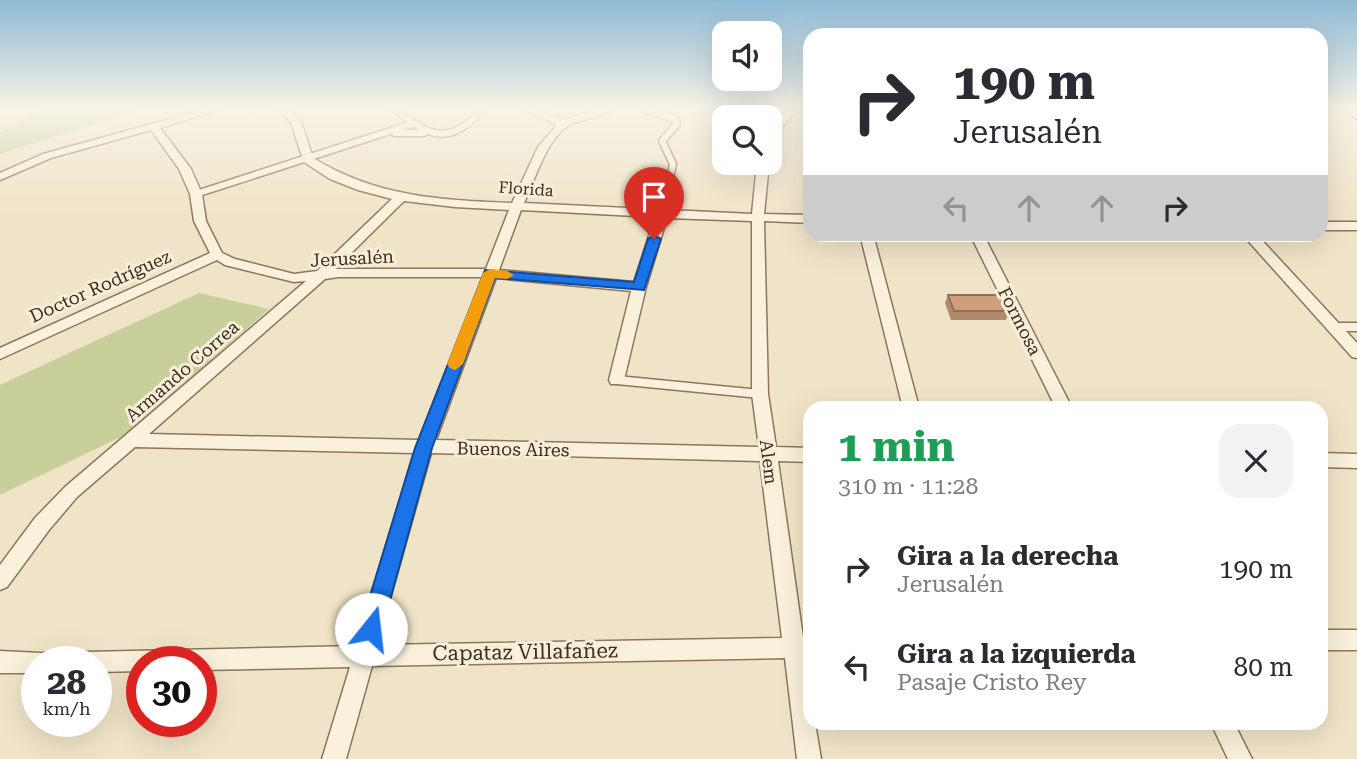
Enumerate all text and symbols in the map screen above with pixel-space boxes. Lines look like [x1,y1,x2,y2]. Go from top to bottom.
map controls [712,21,782,175]
button: sound [712,21,782,91]
text: 190 m [953,54,1095,111]
icon: right [838,56,929,147]
button: search [712,105,782,175]
text: Jerusalén [953,113,1102,151]
pin [624,167,684,239]
street label: Florida [498,178,554,200]
icon: arrive [635,178,673,216]
icon: left [937,189,975,227]
icon: ahead [1010,189,1048,227]
icon: ahead [1083,189,1121,227]
icon: right [1156,189,1194,227]
street label: Doctor Rodríguez [26,245,174,327]
street label: Jerusalén [310,245,395,271]
street label: Formosa [994,283,1046,359]
street label: Armando Correa [121,316,243,426]
text: 1 min [838,422,955,471]
button: close [1219,424,1293,498]
street label: Buenos Aires [456,438,570,460]
street label: Alem [756,439,782,485]
text: 310 m · 11:28 [838,473,978,500]
text: Gira a la derecha [897,541,1118,571]
icon: right [838,550,876,588]
text: 190 m [1219,554,1293,584]
text: Jerusalén [897,571,1004,598]
position arrow [334,592,408,666]
street label: Capataz Villafañez [432,638,618,666]
text: Gira a la izquierda [897,639,1136,669]
speed limit sign: 30 [126,646,217,737]
icon: left [838,648,876,686]
text: 80 m [1234,652,1293,682]
text: 28 [47,662,86,703]
text: Pasaje Cristo Rey [897,669,1087,696]
text: km/h [42,698,91,719]

